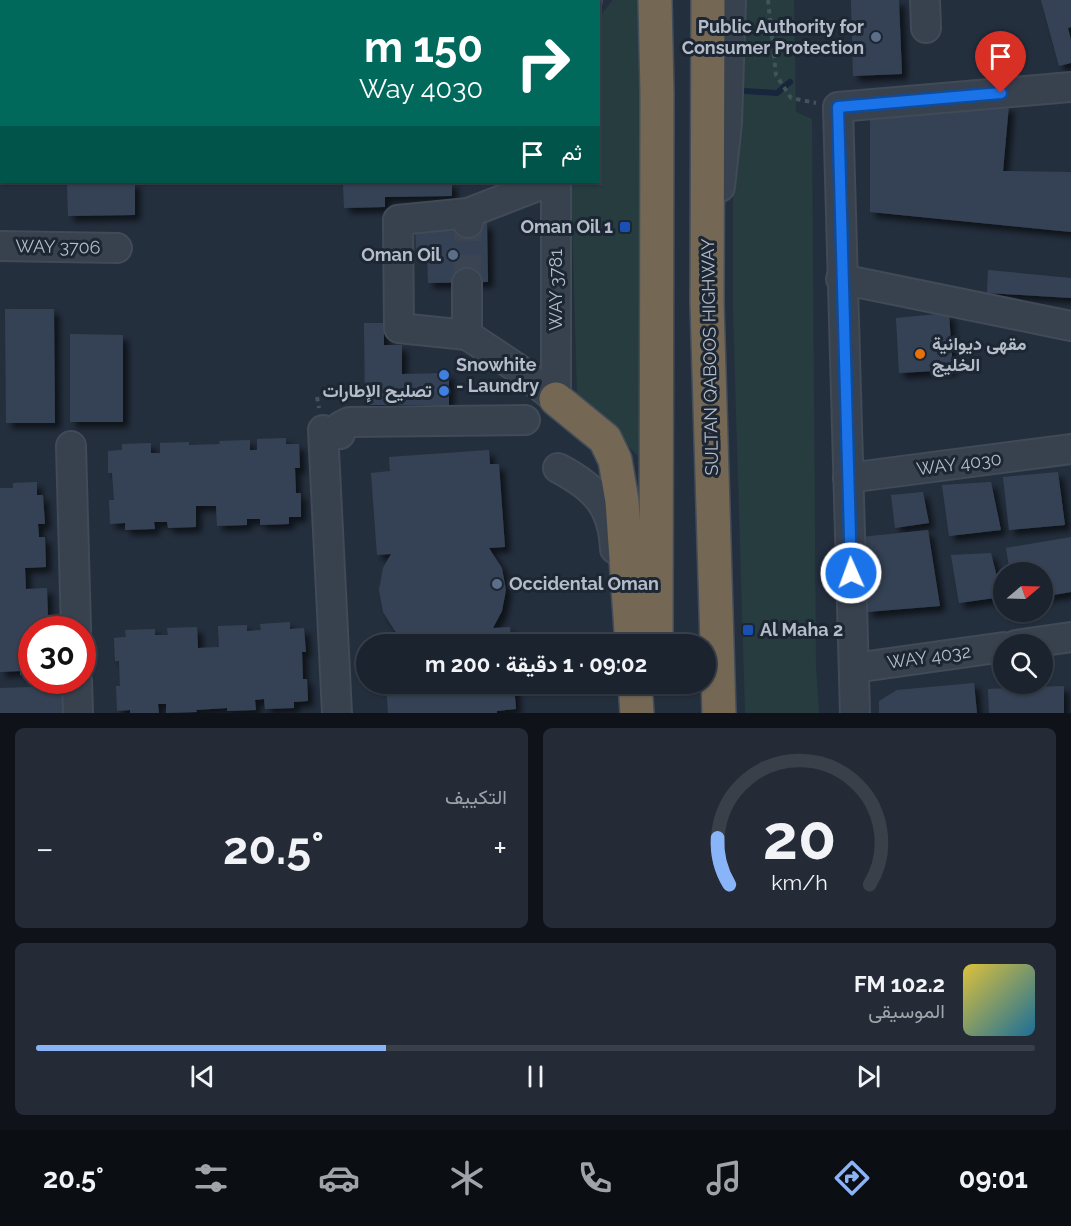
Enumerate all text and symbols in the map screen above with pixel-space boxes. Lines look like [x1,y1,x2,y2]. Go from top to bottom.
place label: Public Authority for Consumer Protection [682,16,864,58]
text: 150 m [364,23,483,72]
icon: right [504,24,582,102]
marker: Public Authority for Consumer Protection [869,30,883,44]
pin [975,31,1026,93]
icon: arrive [984,40,1017,73]
text: Way 4030 [359,73,483,104]
icon: arrive [516,138,549,171]
text: ثم [561,139,582,165]
place label: Oman Oil 1 [521,216,613,237]
marker: Oman Oil 1 [618,220,632,234]
street label: WAY 3706 [15,235,101,258]
street label: SULTAN QABOOS HIGHWAY [697,238,722,476]
place label: Oman Oil [361,244,441,265]
marker: Oman Oil [446,248,460,262]
street label: WAY 3781 [545,249,566,331]
place label: مقهى ديوانية الخليج [932,333,1027,377]
marker: مقهى ديوانية الخليج [913,347,927,361]
place label: Snowhite - Laundry [456,354,539,396]
marker: Snowhite - Laundry [437,368,451,382]
place label: تصليح الإطارات [323,380,432,403]
marker: تصليح الإطارات [437,384,451,398]
street label: WAY 4030 [915,448,1003,479]
position arrow [819,541,883,605]
north arrow [993,562,1053,622]
map controls [993,562,1053,694]
place label: Occidental Oman [509,573,659,594]
marker: Occidental Oman [490,577,504,591]
speed limit sign: 30 [18,616,96,694]
place label: Al Maha 2 [760,619,843,640]
marker: Al Maha 2 [741,623,755,637]
button: search [993,634,1053,694]
street label: WAY 4032 [886,640,972,673]
text: 09:02 · 1 دقيقة · 200 m [425,651,647,677]
text: التكييف [445,785,507,809]
text: 20 [763,800,836,874]
text: 20.5° [223,822,324,875]
text: − [36,829,54,868]
text: + [493,829,507,868]
text: km/h [771,870,828,895]
text: 102.2 FM [854,971,945,997]
text: الموسيقى [868,999,945,1023]
icon: previous [186,1060,219,1093]
icon: pause [519,1060,552,1093]
icon: next [852,1060,885,1093]
icon: filters [190,1157,232,1199]
icon: car [318,1157,360,1199]
icon: climate [446,1157,488,1199]
icon: phone [574,1157,616,1199]
icon: music [703,1157,745,1199]
icon: directions [831,1157,873,1199]
text: 20.5° [43,1163,104,1194]
text: 09:01 [959,1163,1028,1194]

